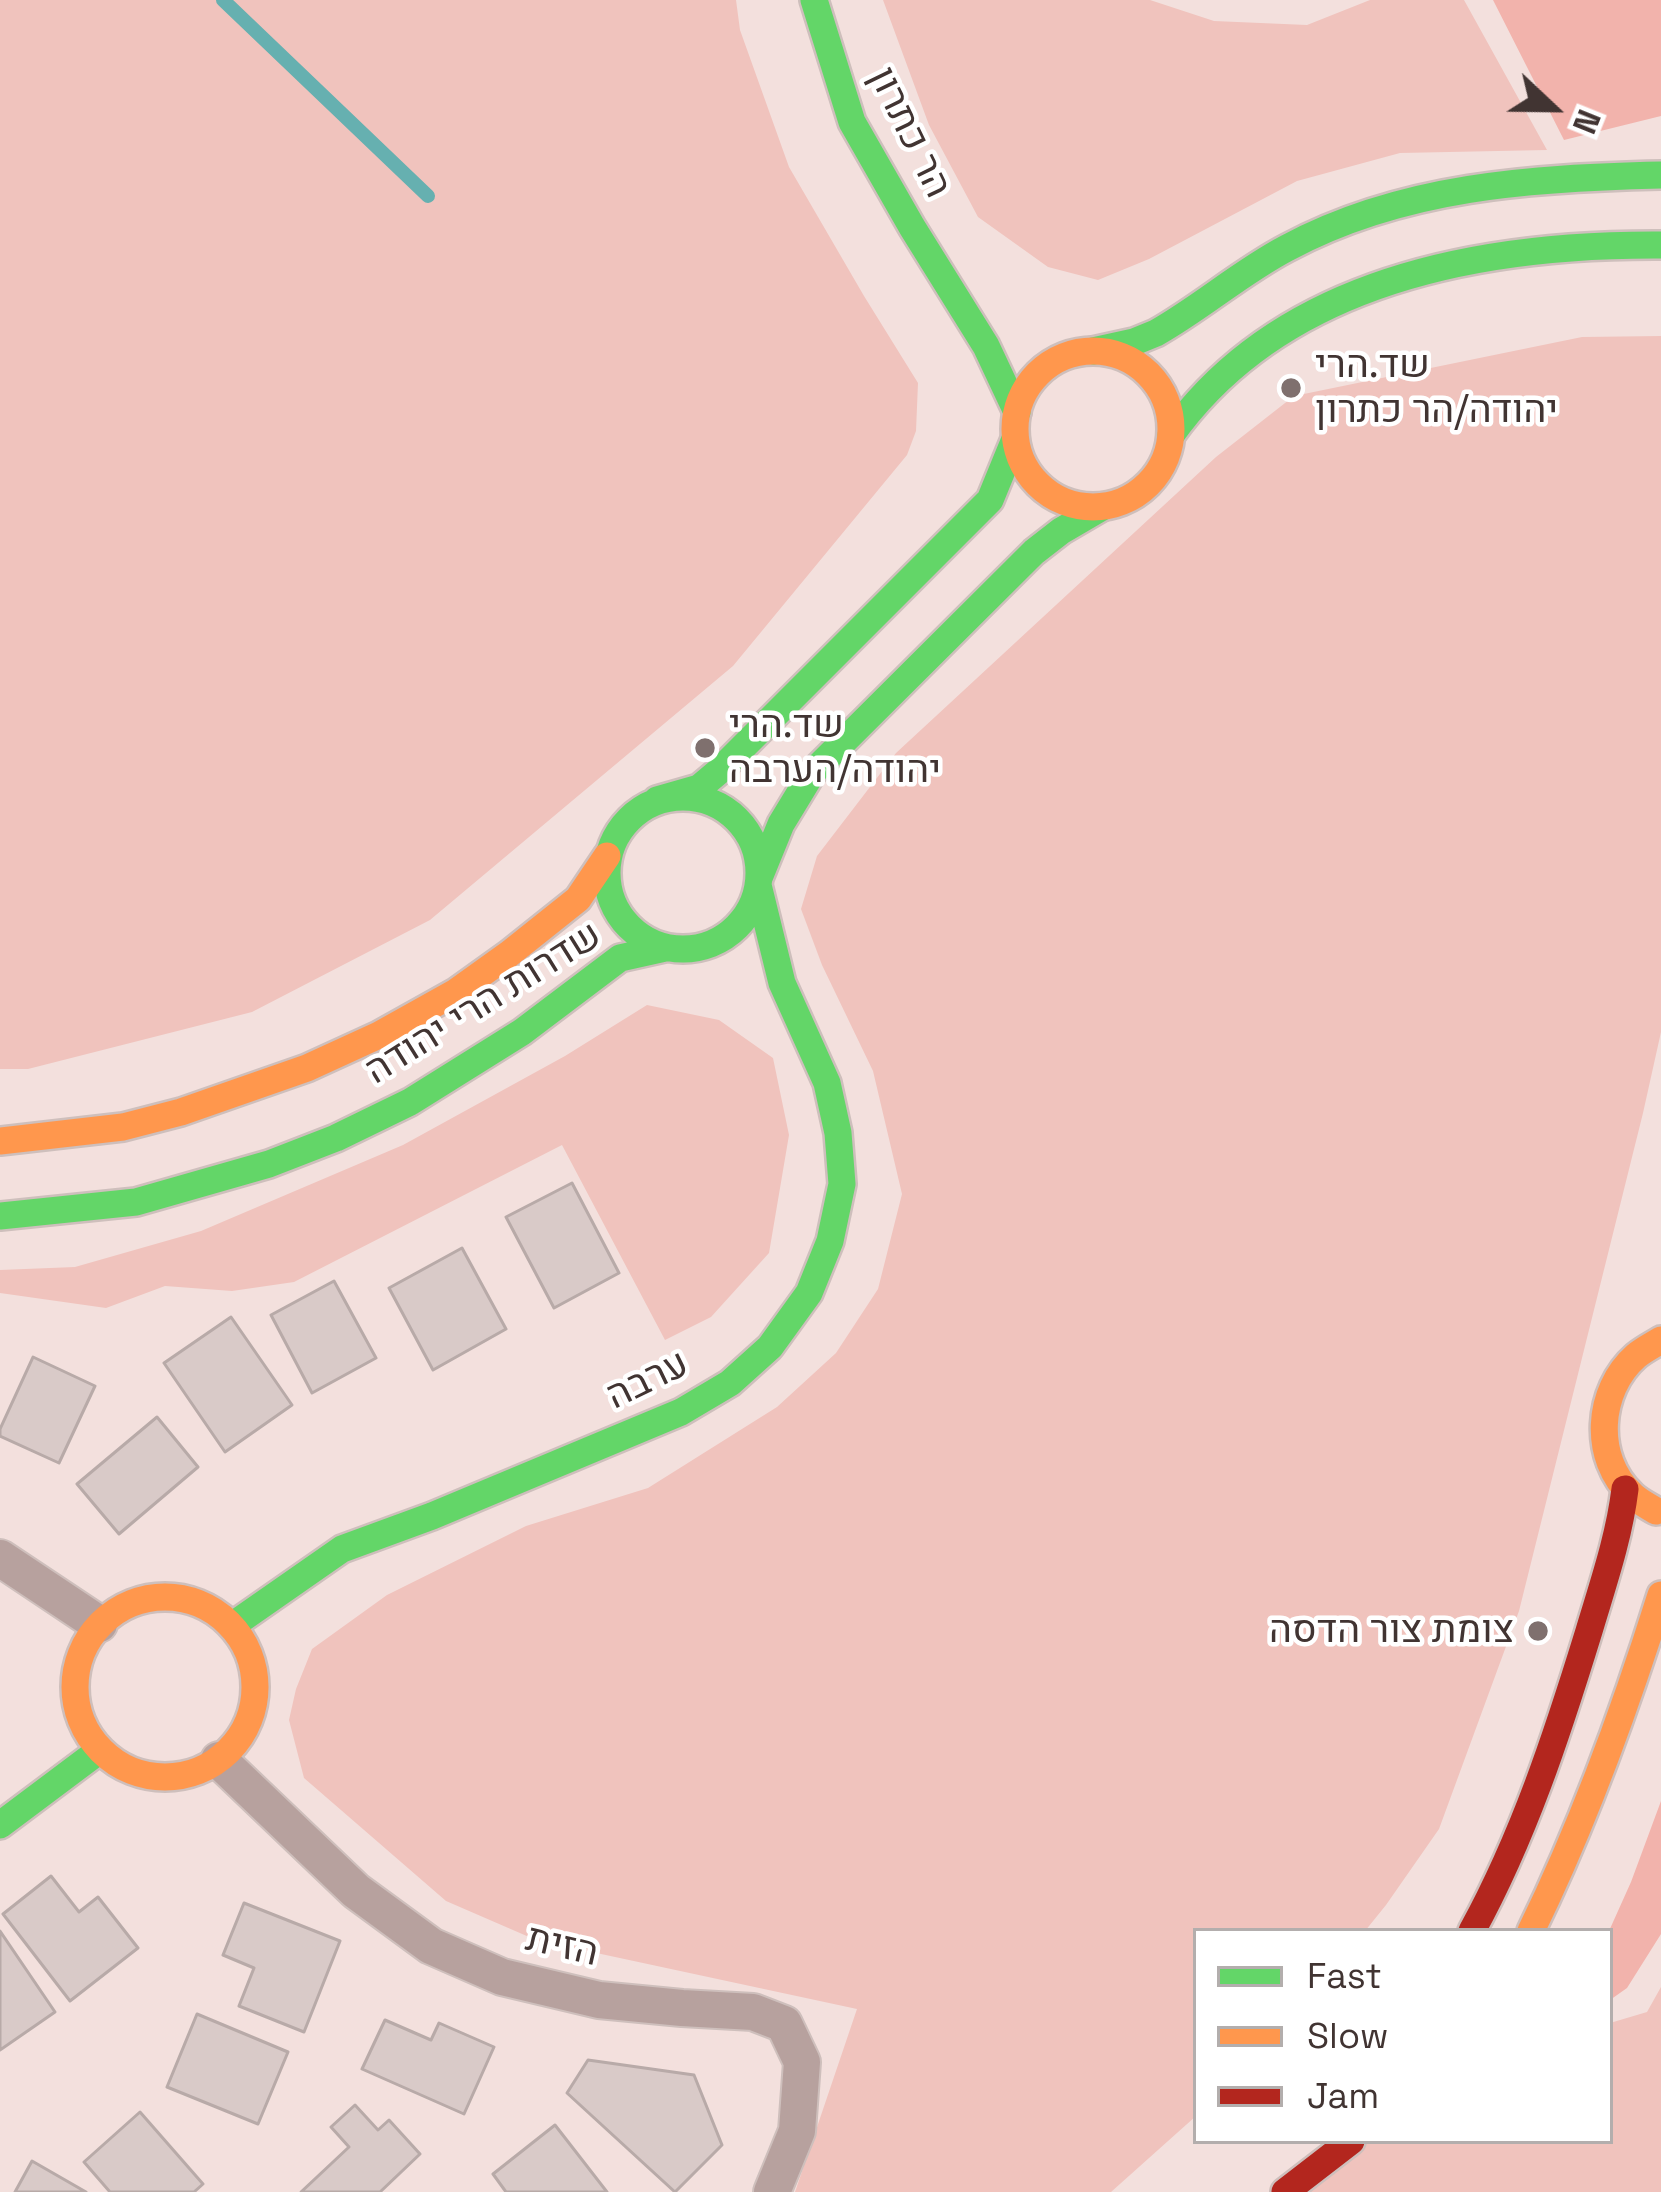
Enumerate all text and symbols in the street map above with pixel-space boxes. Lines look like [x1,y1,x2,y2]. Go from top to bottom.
north arrow [1493,48,1613,168]
street label: הר כתרון [857,60,961,206]
text: N [1563,103,1610,140]
place label: שד.הרי יהודה/הר כתרון [1315,343,1558,434]
marker: שד.הרי יהודה/הר כתרון [1278,375,1304,401]
place label: שד.הרי יהודה/הערבה [729,703,941,794]
marker: שד.הרי יהודה/הערבה [692,735,718,761]
street label: שדרות הרי יהודה [357,913,611,1095]
street label: ערבה [599,1341,697,1421]
place label: צומת צור הדסה [1269,1608,1514,1654]
marker: צומת צור הדסה [1525,1618,1551,1644]
street label: הזית [521,1916,603,1978]
legend [1193,1928,1613,2144]
text: Fast [1307,1953,1382,1999]
text: Slow [1307,2013,1389,2059]
text: Jam [1307,2073,1379,2119]

